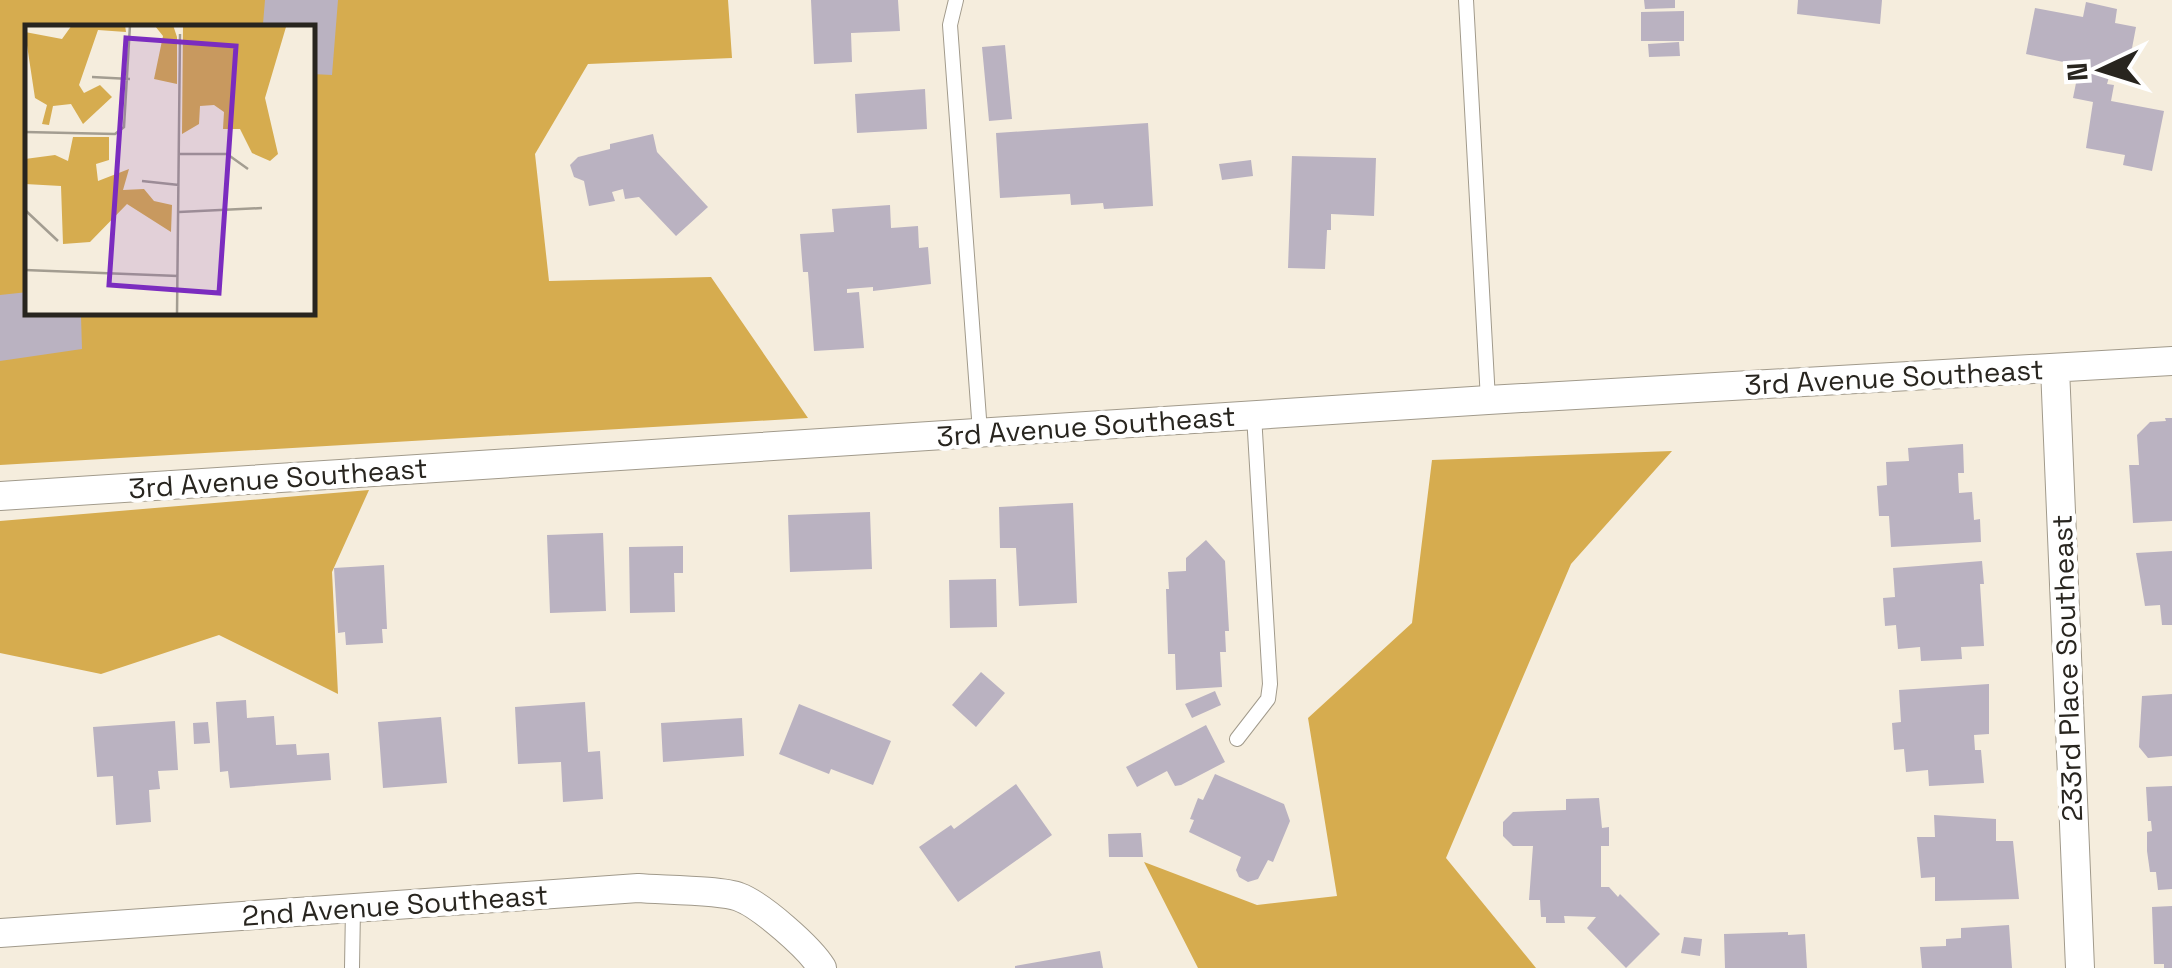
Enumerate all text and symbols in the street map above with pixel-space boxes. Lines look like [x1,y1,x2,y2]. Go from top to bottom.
north arrow [2052,20,2152,120]
inset map [25,25,315,315]
text: N [2058,61,2096,82]
street label: 3rd Avenue Southeast [1744,351,2044,403]
street label: 3rd Avenue Southeast [935,398,1237,454]
street label: 3rd Avenue Southeast [127,450,429,506]
street label: 233rd Place Southeast [2044,514,2090,822]
street label: 2nd Avenue Southeast [241,876,549,934]

